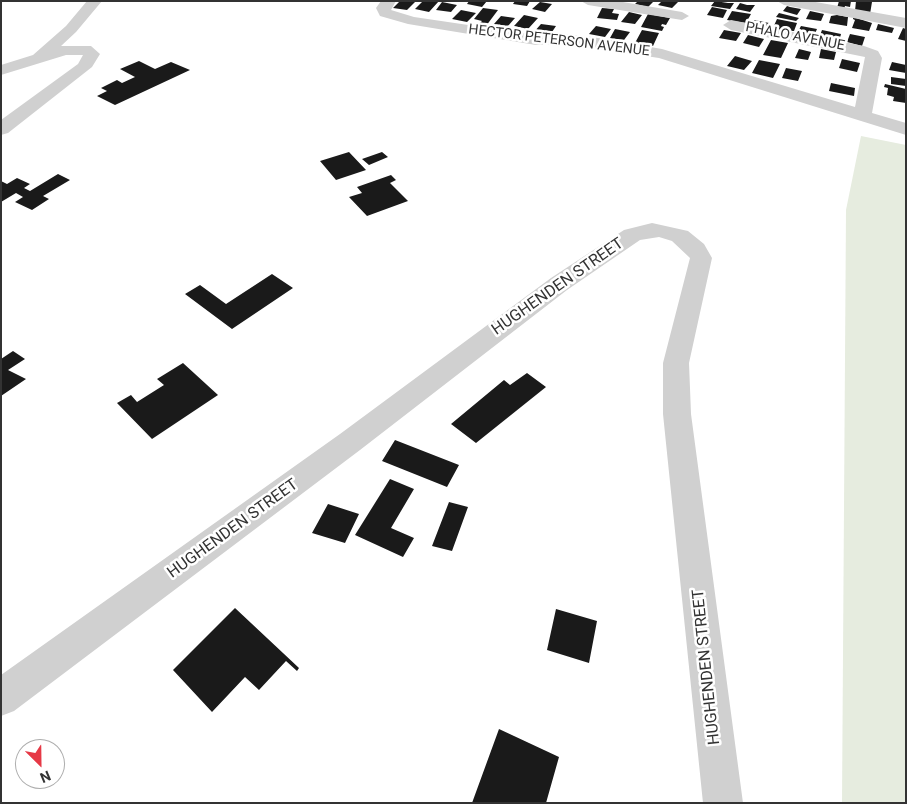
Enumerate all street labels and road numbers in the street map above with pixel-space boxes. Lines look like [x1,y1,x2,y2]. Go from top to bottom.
street label: PHALO AVENUE [744,19,846,55]
street label: HECTOR PETERSON AVENUE [467,22,651,60]
street label: HUGHENDEN STREET [488,234,628,340]
street label: HUGHENDEN STREET [164,475,302,583]
street label: HUGHENDEN STREET [689,588,725,746]

